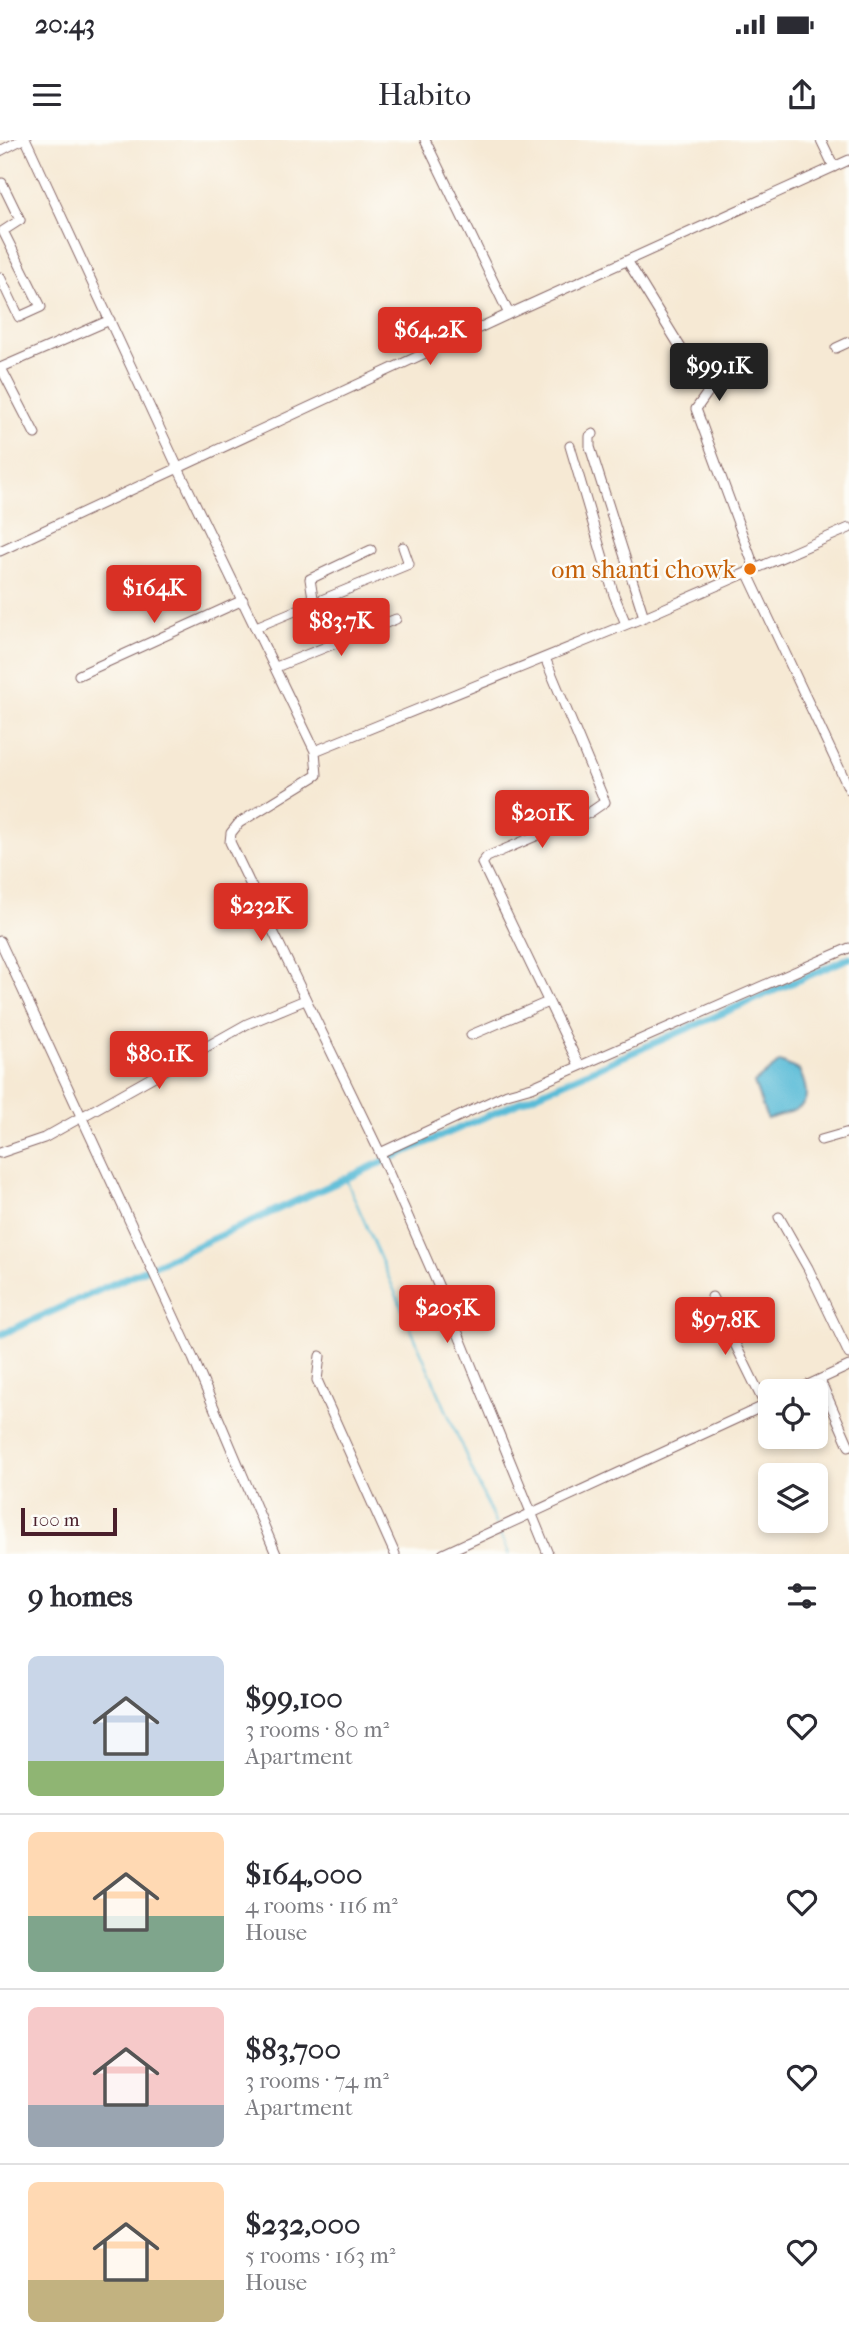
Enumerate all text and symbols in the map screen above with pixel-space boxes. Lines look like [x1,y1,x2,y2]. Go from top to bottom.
text: 20:43 [35,9,95,40]
icon: menu [28,76,66,114]
text: Habito [378,76,471,113]
icon: share [783,76,821,114]
pin: $64.2K [373,308,487,367]
text: $64.2K [394,316,466,343]
pin: $99.1K [662,344,776,403]
text: $99.1K [686,352,752,379]
place label: om shanti chowk [551,554,737,585]
marker: om shanti chowk [742,561,758,577]
pin: $164K [105,566,203,625]
text: $164K [122,574,186,601]
pin: $83.7K [284,598,398,658]
text: $83.7K [309,607,373,634]
pin: $201K [493,790,591,850]
text: $201K [511,799,573,826]
pin: $232K [212,884,310,943]
text: $232K [230,892,292,919]
pin: $80.1K [102,1032,216,1091]
text: $80.1K [126,1040,192,1067]
pin: $205K [398,1286,496,1345]
text: $205K [415,1294,479,1321]
pin: $97.8K [668,1298,782,1357]
text: $97.8K [691,1306,759,1333]
map controls [758,1379,828,1533]
button: locate [758,1379,828,1449]
button: layers [758,1463,828,1533]
scale bar [21,1505,117,1537]
text: 100 m [32,1509,80,1531]
icon: filters [783,1577,821,1615]
text: 9 homes [28,1579,133,1614]
text: $99,100 [245,1681,343,1716]
icon: home [84,1684,168,1768]
icon: heart [783,1707,821,1745]
text: 3 rooms · 80 m² [245,1716,389,1743]
text: Apartment [245,1743,353,1770]
text: $164,000 [245,1857,363,1892]
icon: home [84,1860,168,1944]
icon: heart [783,1883,821,1921]
text: 4 rooms · 116 m² [245,1892,398,1919]
text: House [245,1919,307,1946]
text: $83,700 [245,2032,341,2067]
icon: home [84,2035,168,2119]
icon: heart [783,2058,821,2096]
text: 3 rooms · 74 m² [245,2067,389,2094]
text: Apartment [245,2094,353,2121]
text: $232,000 [245,2207,361,2242]
icon: home [84,2210,168,2294]
icon: heart [783,2233,821,2271]
text: 5 rooms · 163 m² [245,2242,395,2269]
text: House [245,2269,307,2296]

